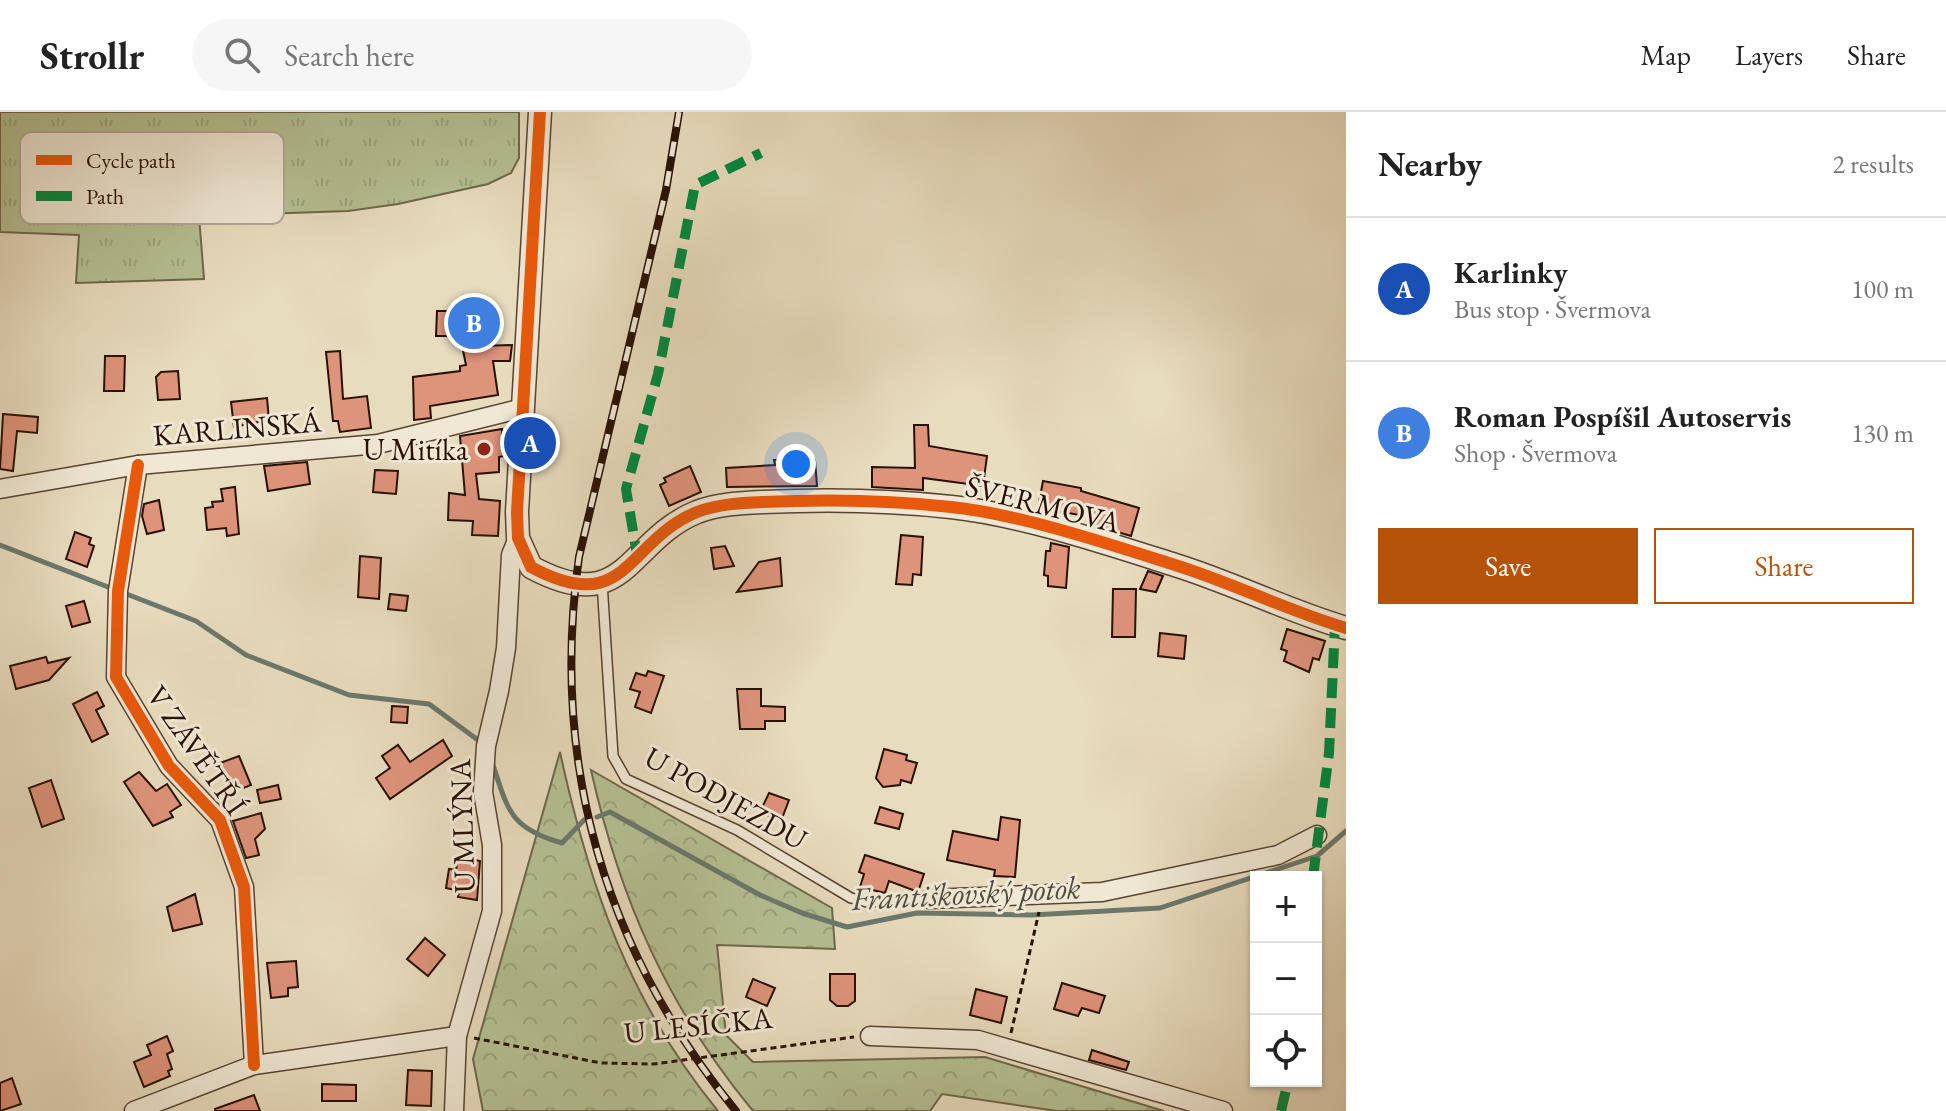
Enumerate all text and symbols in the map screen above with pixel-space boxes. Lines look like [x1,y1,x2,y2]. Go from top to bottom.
search box [192,19,752,91]
text: Strollr [40,31,144,80]
icon: search [220,33,264,77]
text: Search here [284,36,414,75]
text: Map [1641,37,1691,73]
text: Layers [1735,37,1803,73]
text: Share [1847,37,1906,73]
legend [20,132,284,224]
text: Nearby [1378,142,1482,186]
text: Cycle path [86,146,176,175]
text: 2 results [1833,147,1914,181]
text: Path [86,182,124,211]
text: Karlinky [1454,253,1568,292]
text: A [1395,272,1413,306]
text: 100 m [1851,272,1914,306]
text: Bus stop · Švermova [1454,292,1651,326]
pin: B [448,293,500,353]
text: Roman Pospíšil Autoservis [1454,397,1791,436]
street label: KARLINSKÁ [151,401,323,455]
pin: A [504,413,556,473]
text: B [1396,416,1412,450]
text: 130 m [1851,416,1914,450]
place label: U Mitíka [363,430,468,469]
text: Shop · Švermova [1454,436,1617,470]
marker: U Mitíka [475,440,493,458]
your location [776,444,816,484]
street label: ŠVERMOVA [961,466,1125,542]
button: Save [1378,528,1638,604]
button: Share [1654,528,1914,604]
street label: V ZÁVĚTŘÍ [138,678,256,822]
street label: U PODJEZDU [638,737,814,859]
street label: U MLÝNA [440,758,484,894]
water label: Františkovský potok [849,866,1082,920]
map controls [1250,871,1322,1087]
button: + [1250,871,1322,943]
button: − [1250,943,1322,1015]
street label: U LESÍČKA [622,998,774,1052]
button: locate [1250,1015,1322,1087]

